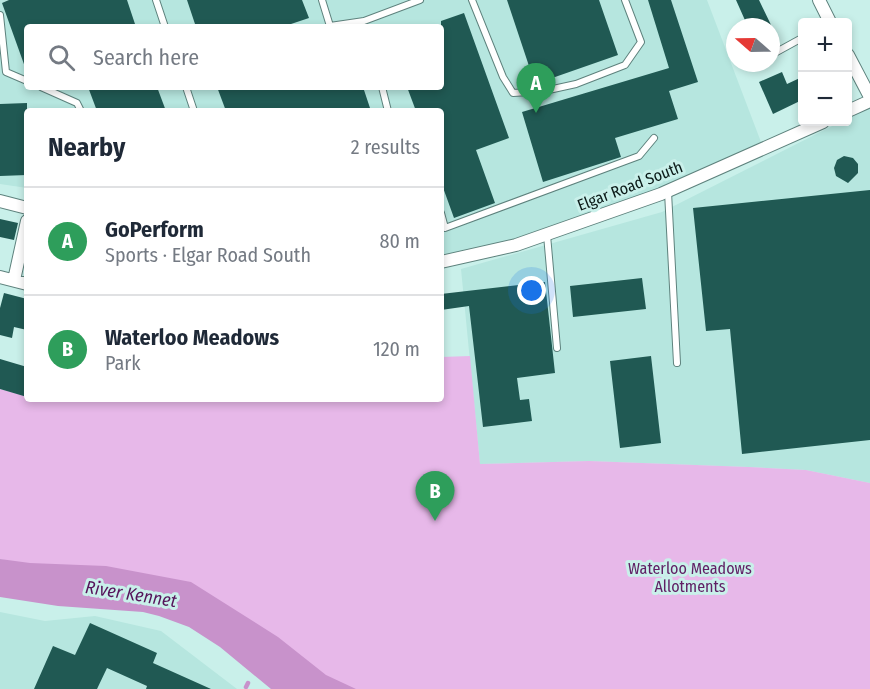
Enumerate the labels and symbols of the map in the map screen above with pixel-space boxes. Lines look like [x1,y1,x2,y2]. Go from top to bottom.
north arrow [726,18,780,72]
pin: A [516,63,556,113]
street label: Elgar Road South [575,157,685,215]
your location [517,276,546,305]
pin: B [416,472,454,521]
park label: Waterloo Meadows Allotments [628,559,752,596]
water label: River Kennet [84,576,178,612]

